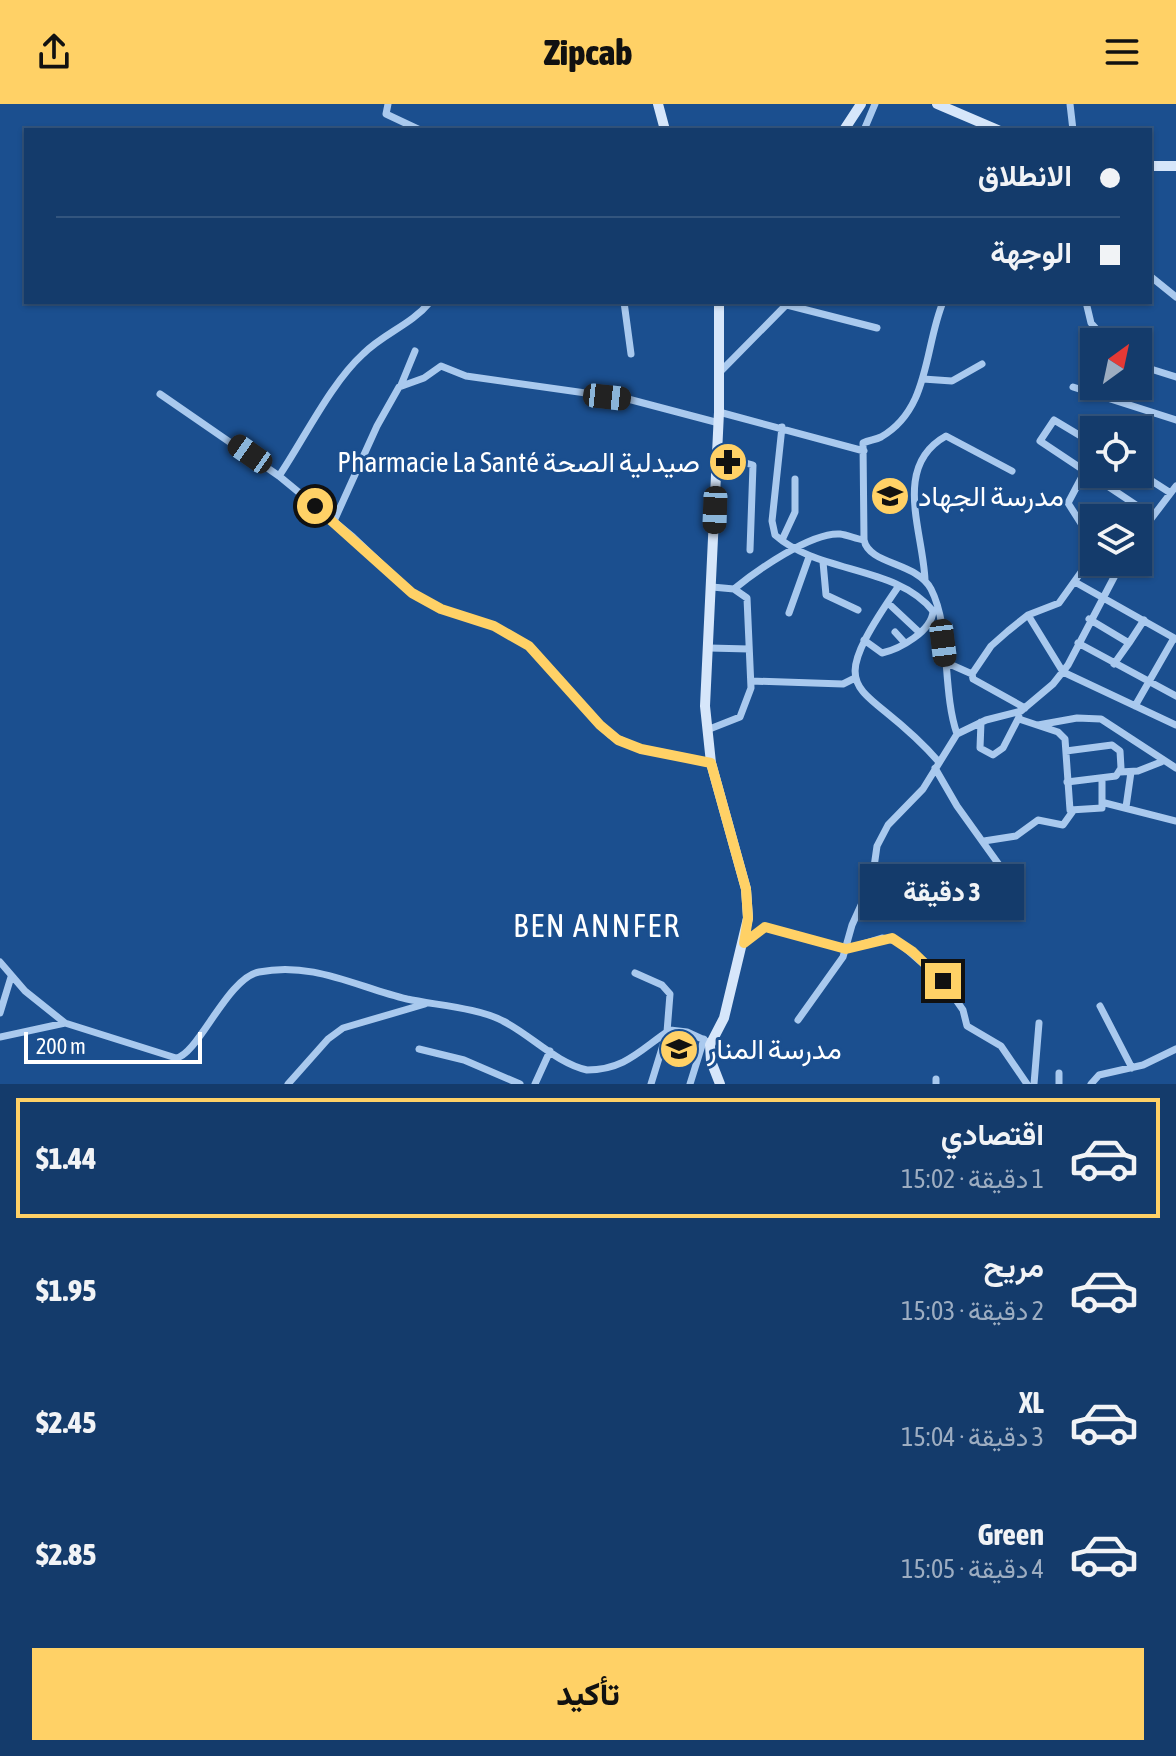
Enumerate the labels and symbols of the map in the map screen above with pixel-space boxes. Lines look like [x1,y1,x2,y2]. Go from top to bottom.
north arrow [1080,328,1152,400]
car [582,383,632,411]
car [223,430,277,478]
pharmacy icon: Pharmacie La Santé صيدلية الصحة [707,441,749,483]
place label: Pharmacie La Santé صيدلية الصحة [337,446,700,478]
school or university icon: مدرسة الجهاد [869,475,911,517]
place label: مدرسة الجهاد [918,480,1064,514]
car [702,486,728,534]
route start [297,488,333,524]
car [928,618,958,668]
callout: 3 دقيقة [861,865,1025,921]
district label: BEN ANNFER [513,907,681,944]
route end [925,963,961,999]
scale bar [24,1028,202,1064]
school or university icon: مدرسة المنار [658,1028,700,1070]
place label: مدرسة المنار [706,1033,842,1067]

